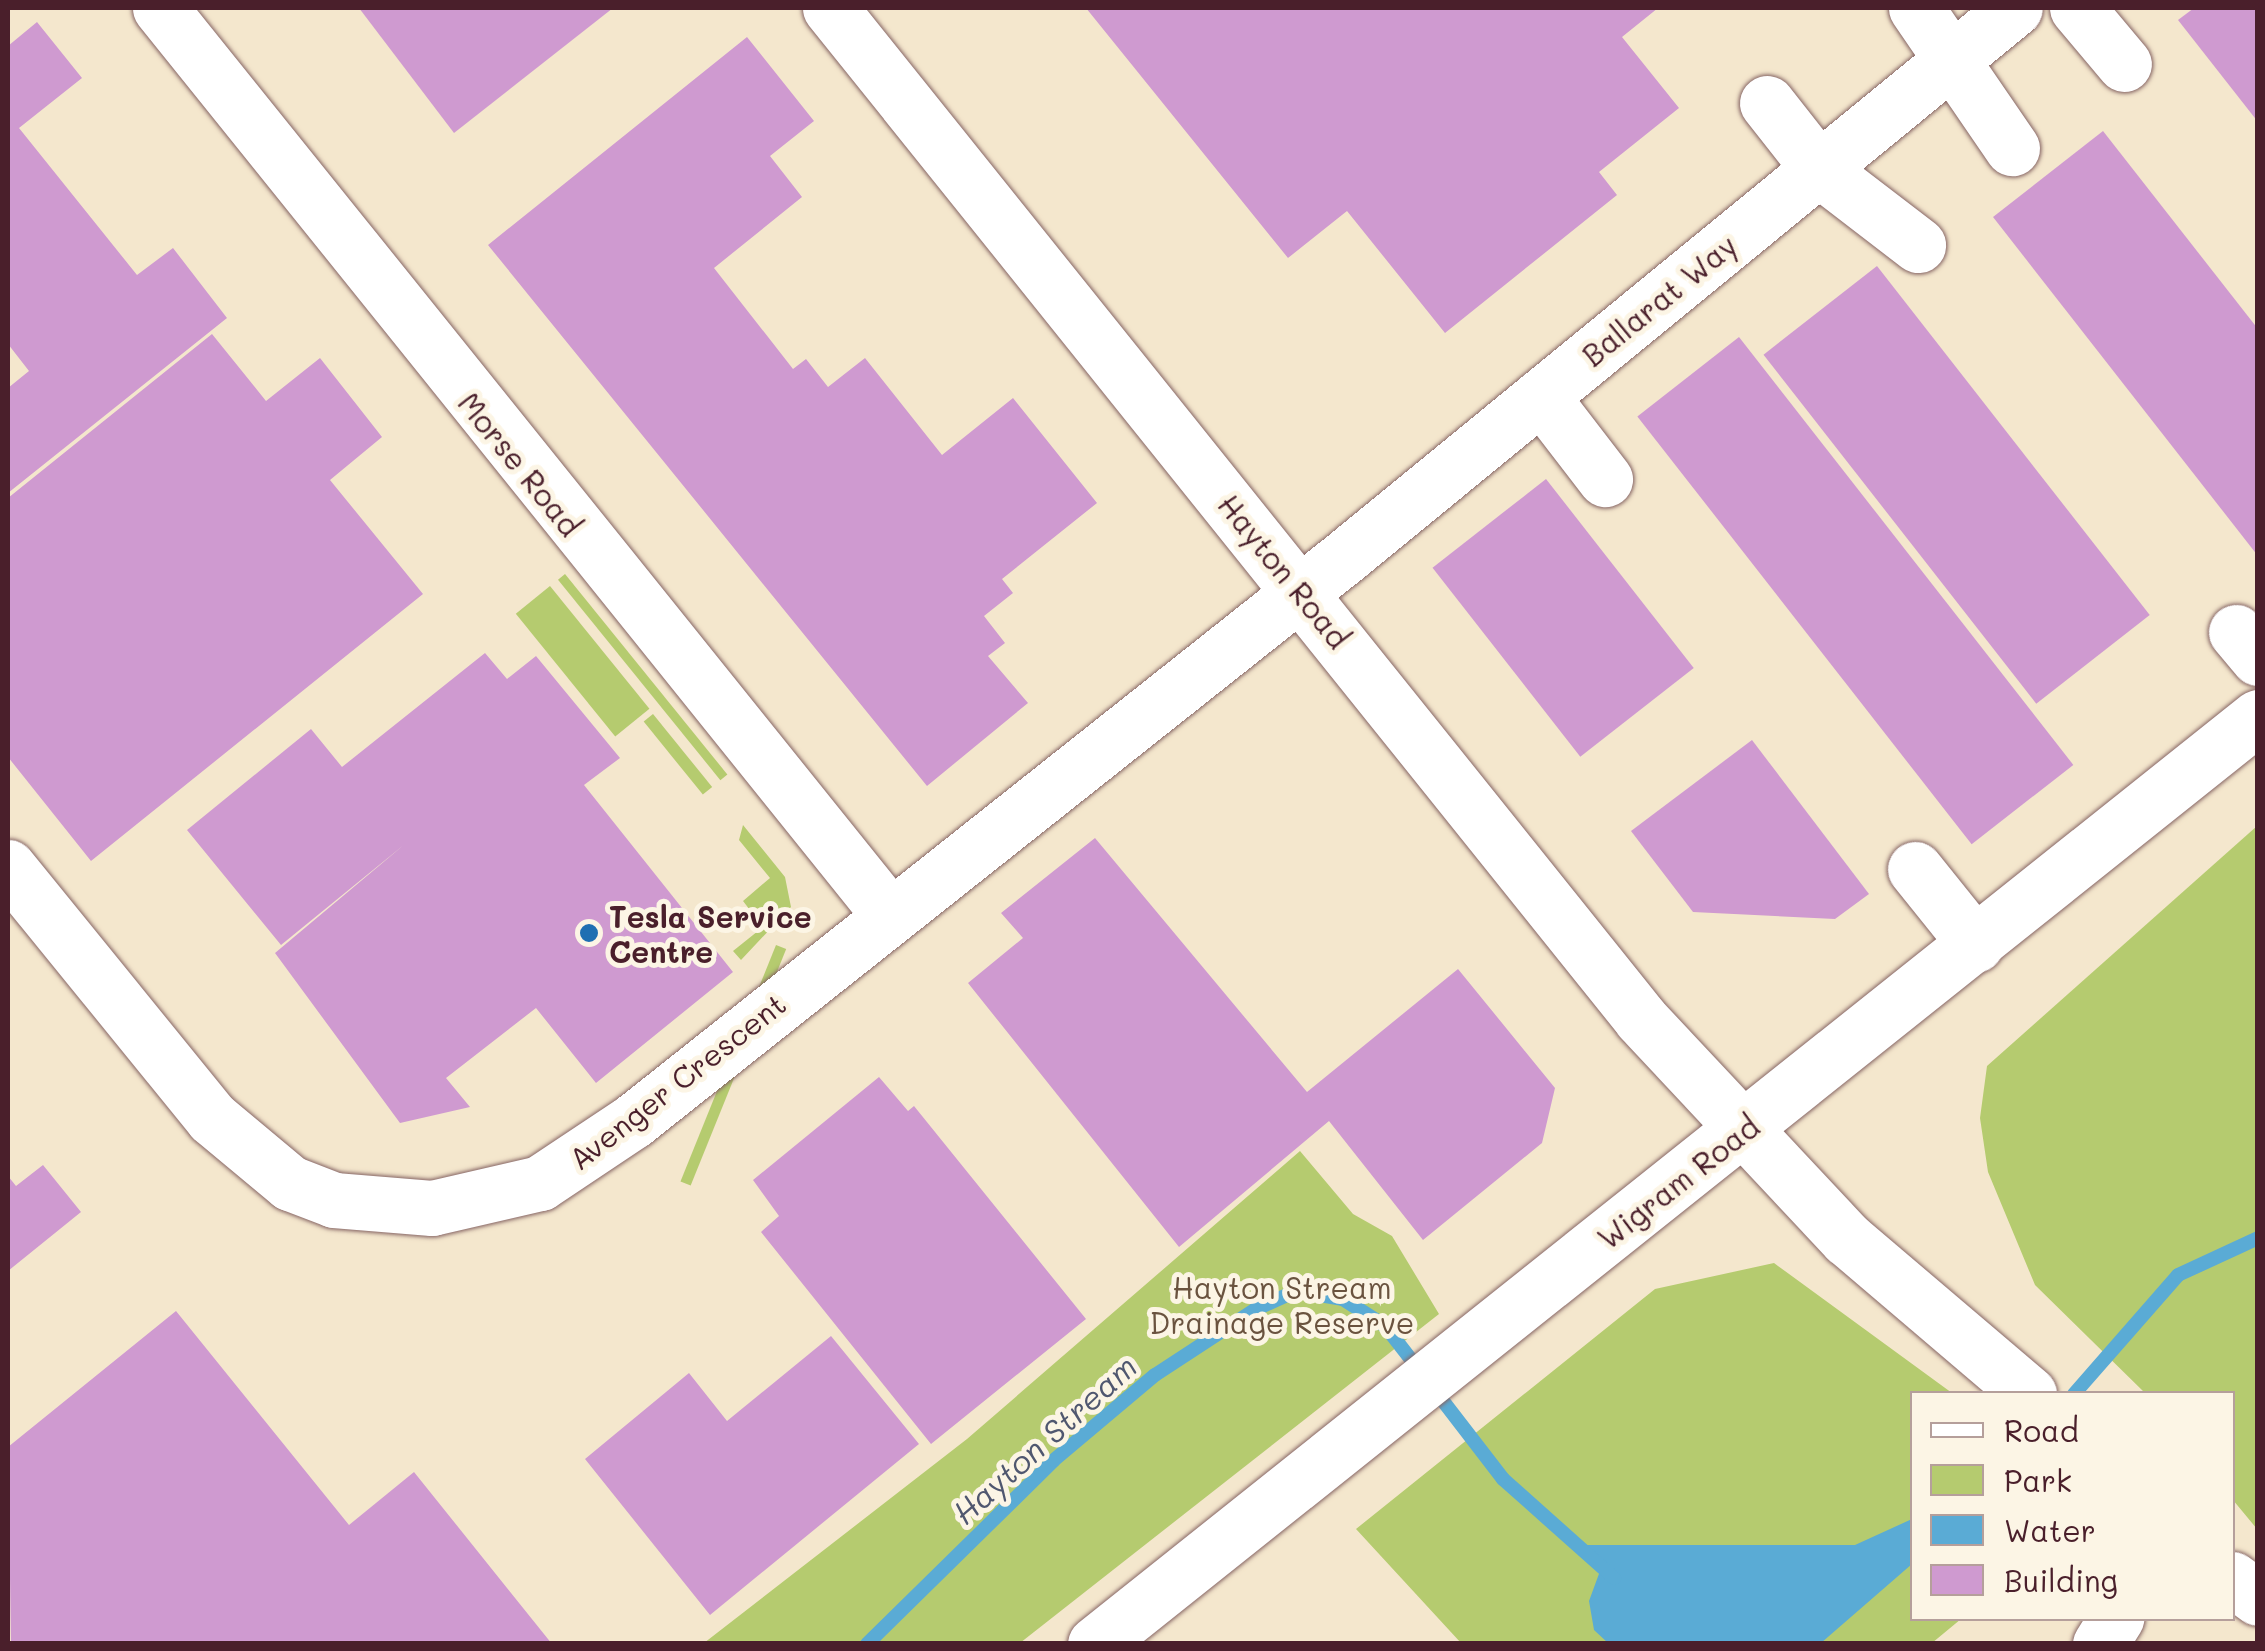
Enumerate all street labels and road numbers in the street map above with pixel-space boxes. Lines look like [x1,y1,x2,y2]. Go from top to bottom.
street label: Ballarat Way [1575,227,1743,373]
street label: Morse Road [451,385,589,543]
street label: Hayton Road [1211,487,1357,655]
street label: Avenger Crescent [561,985,793,1177]
street label: Wigram Road [1590,1108,1766,1256]

